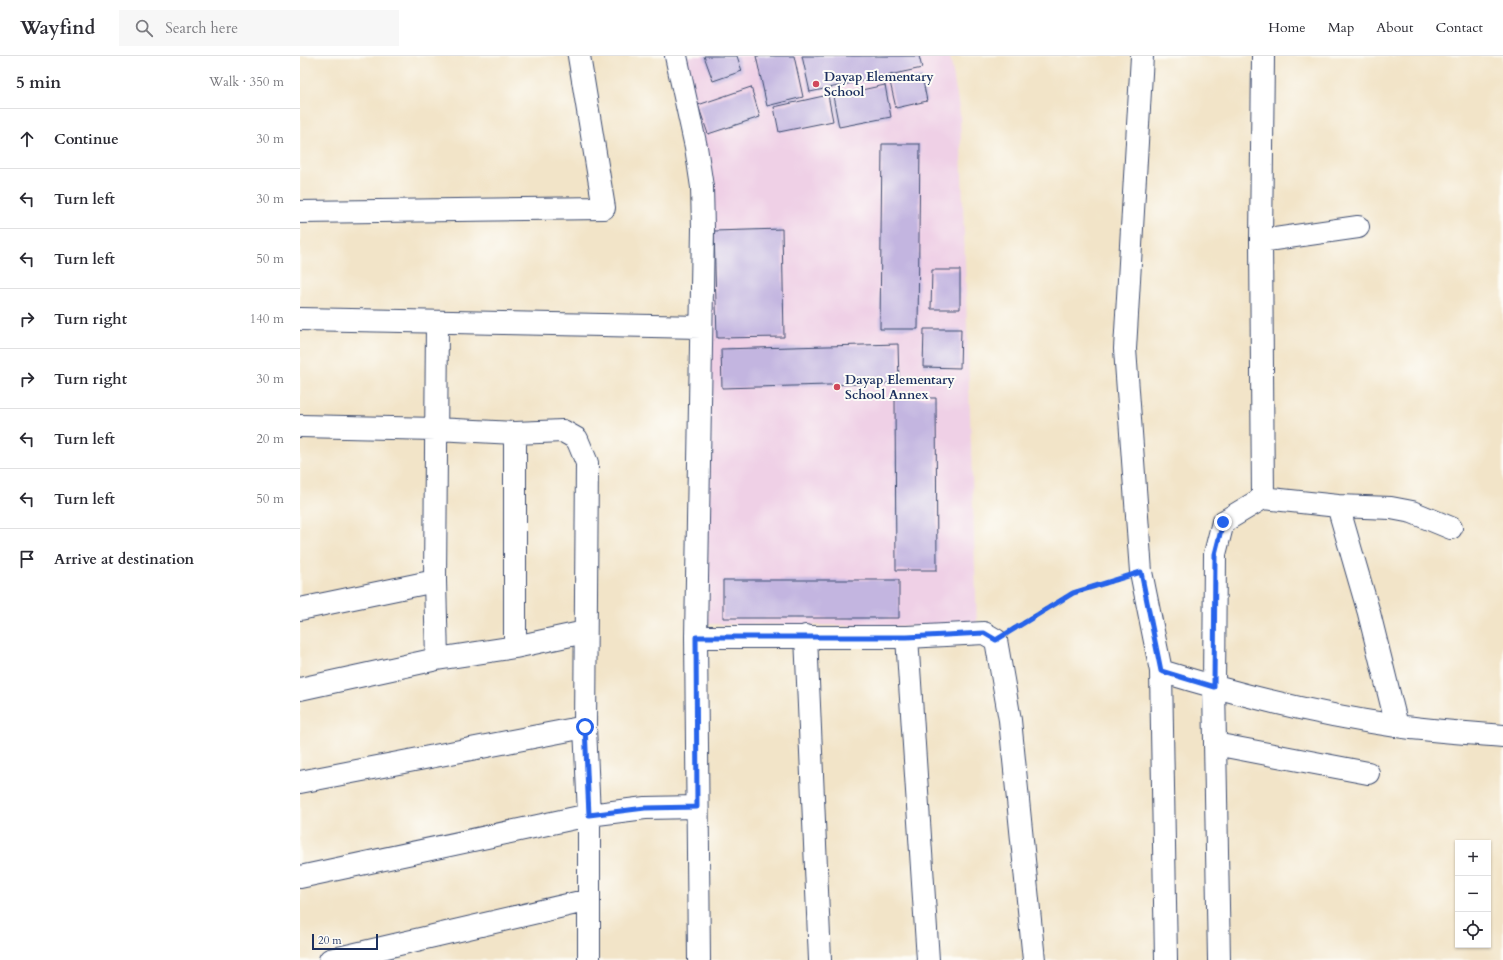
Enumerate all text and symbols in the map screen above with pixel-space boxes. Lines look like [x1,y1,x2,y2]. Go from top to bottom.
search box [119,10,399,46]
text: Wayfind [20,15,95,41]
icon: search [133,17,155,39]
text: Search here [165,18,238,38]
text: Home [1268,18,1306,37]
text: Map [1328,18,1354,37]
text: About [1376,18,1413,37]
text: Contact [1435,18,1483,37]
place label: Dayap Elementary School [824,68,934,101]
text: 5 min [16,71,61,94]
text: Walk · 350 m [209,73,284,91]
marker: Dayap Elementary School [811,79,821,89]
icon: ahead [16,128,38,150]
text: Continue [54,129,119,149]
text: 30 m [256,130,284,148]
icon: left [16,188,38,210]
text: Turn left [54,189,115,209]
text: 30 m [256,190,284,208]
icon: left [16,248,38,270]
text: Turn left [54,249,115,269]
text: 50 m [256,250,284,268]
icon: right [16,308,38,330]
text: Turn right [54,309,127,329]
text: 140 m [250,310,284,328]
icon: right [16,368,38,390]
text: Turn right [54,369,127,389]
text: 30 m [256,370,284,388]
place label: Dayap Elementary School Annex [845,371,955,404]
marker: Dayap Elementary School Annex [832,382,842,392]
icon: left [16,428,38,450]
text: Turn left [54,429,115,449]
text: 20 m [256,430,284,448]
icon: left [16,488,38,510]
text: Turn left [54,489,115,509]
text: 50 m [256,490,284,508]
route end [1214,513,1232,531]
icon: arrive [16,548,38,570]
text: Arrive at destination [54,549,194,569]
route start [576,718,594,736]
map controls [1455,840,1491,948]
button: + [1455,840,1491,876]
button: − [1455,876,1491,912]
button: locate [1455,912,1491,948]
scale bar [312,932,378,951]
text: 20 m [318,933,342,948]

